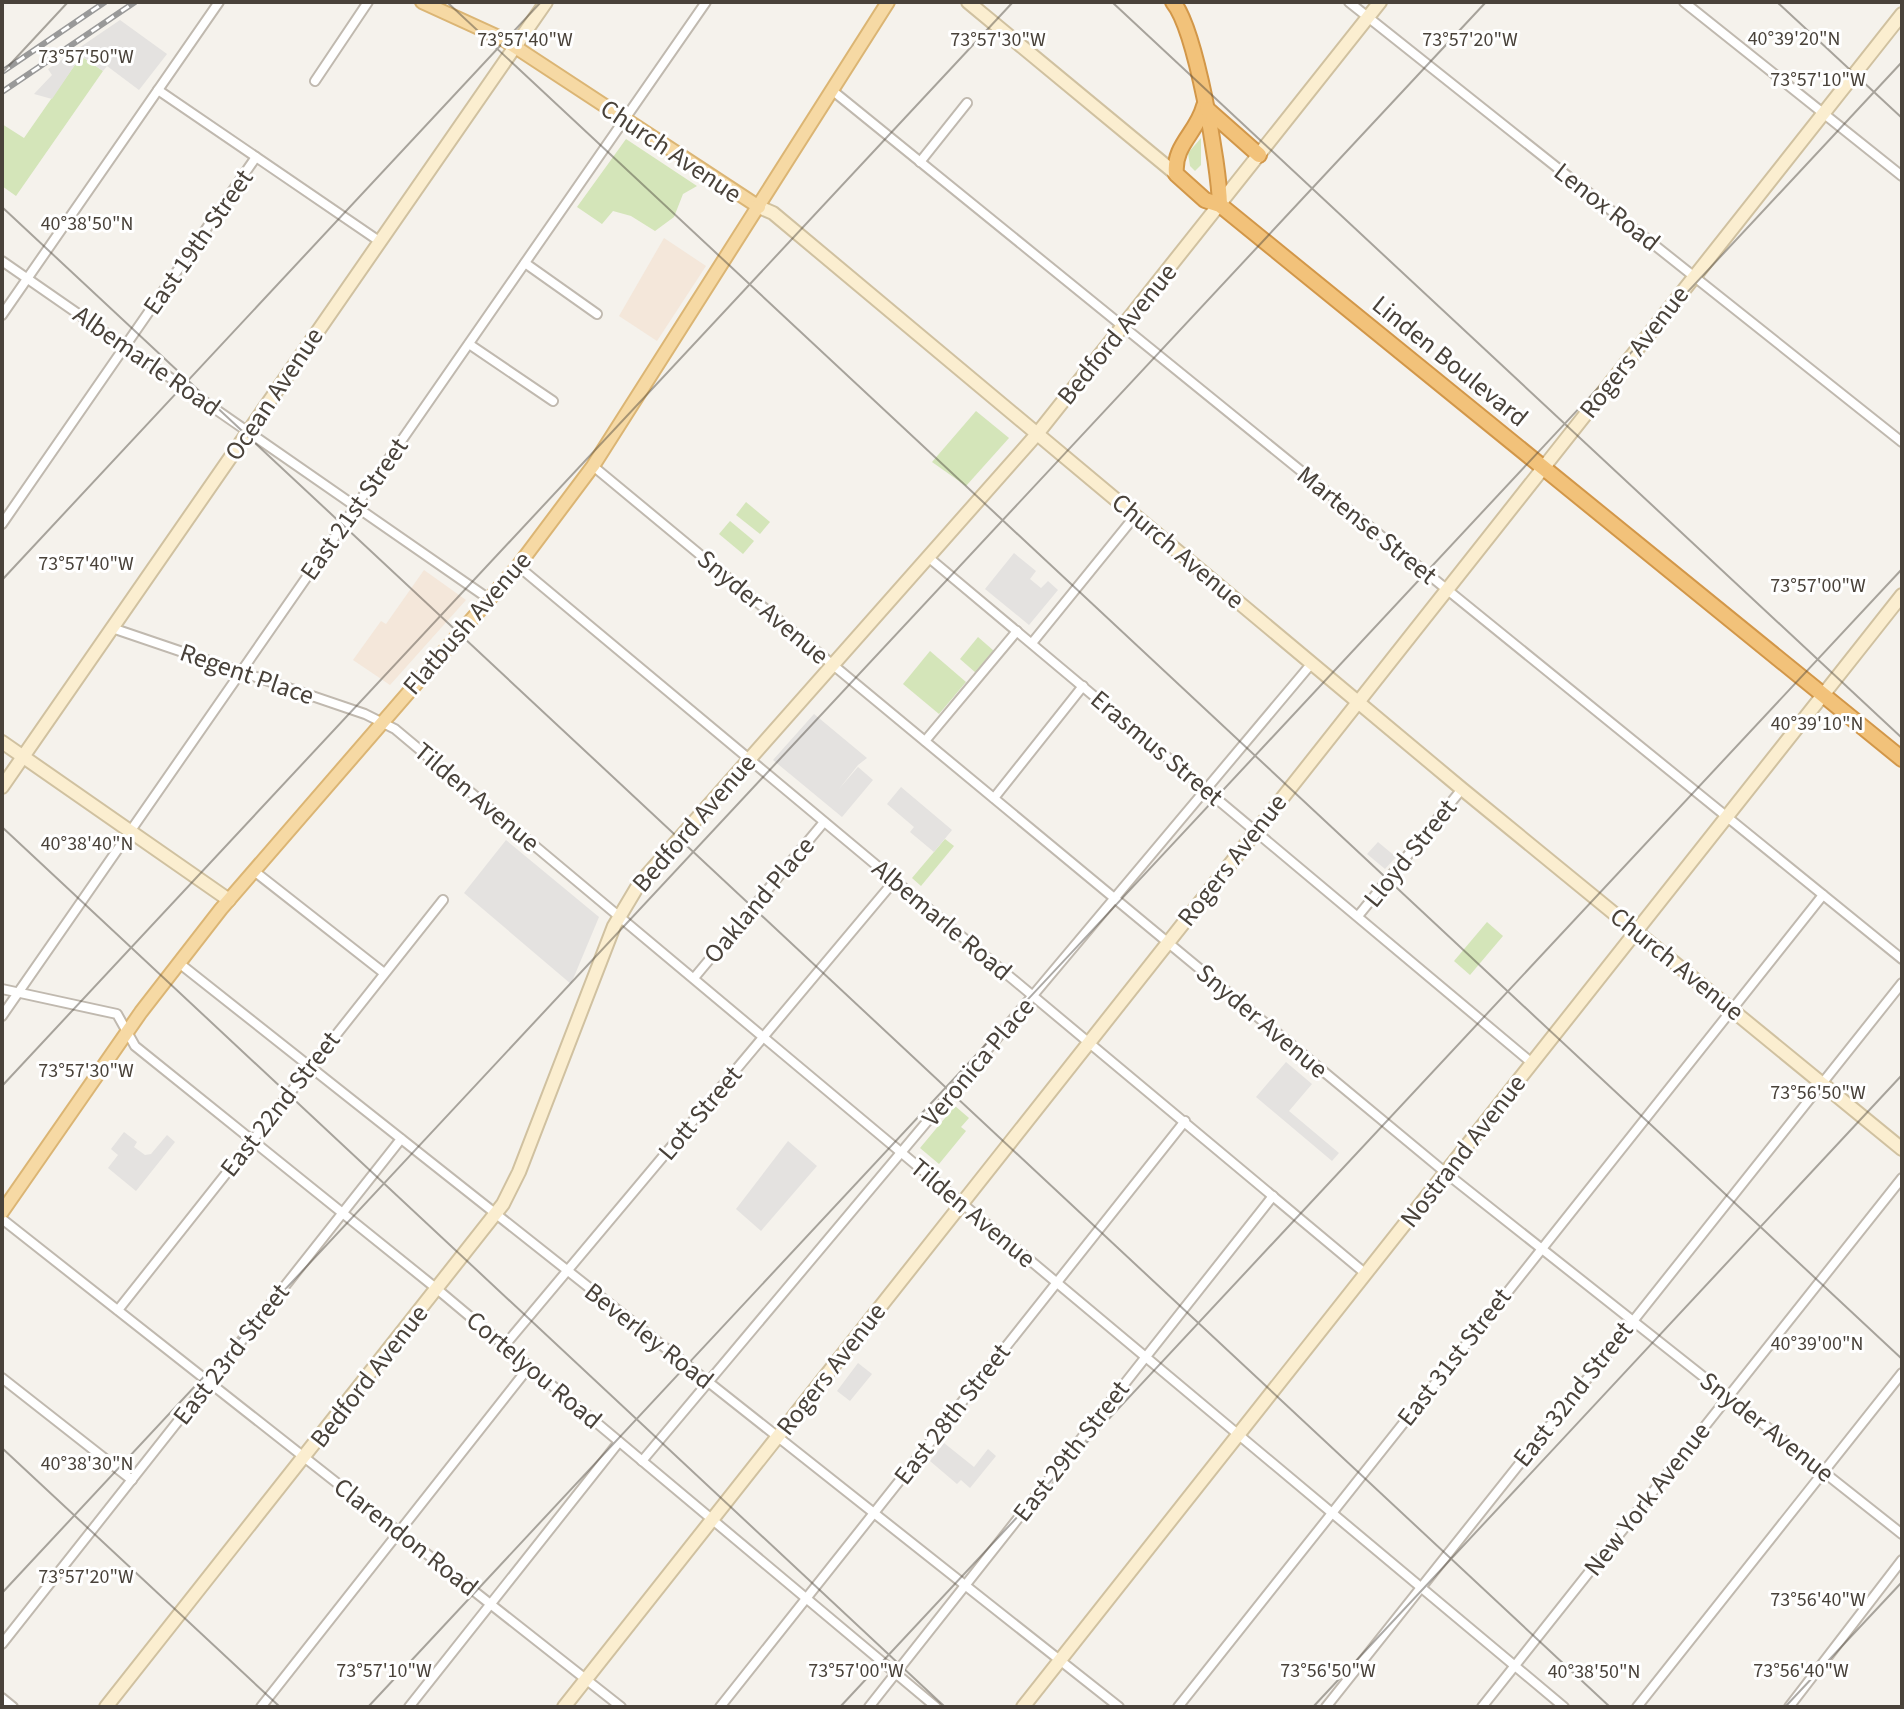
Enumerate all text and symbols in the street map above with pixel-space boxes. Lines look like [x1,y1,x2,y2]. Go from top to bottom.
text: 40°39'20"N [1748,25,1840,53]
text: 73°57'40"W [477,26,573,54]
text: 73°57'30"W [950,26,1046,54]
text: 73°57'20"W [1422,26,1518,54]
text: 73°57'50"W [38,43,134,71]
text: 73°57'10"W [1770,66,1866,94]
street label: Church Avenue [593,90,749,212]
street label: Lenox Road [1546,154,1668,260]
street label: East 19th Street [134,161,262,322]
text: 40°38'50"N [41,210,133,238]
street label: Bedford Avenue [1048,255,1186,413]
street label: Rogers Avenue [1570,278,1698,426]
street label: Linden Boulevard [1364,286,1536,436]
street label: Albemarle Road [66,296,228,426]
street label: Ocean Avenue [216,320,332,468]
street label: East 21st Street [291,430,417,588]
street label: Martense Street [1289,457,1445,593]
street label: Church Avenue [1104,484,1252,618]
street label: Snyder Avenue [689,541,837,673]
street label: Flatbush Avenue [394,543,540,703]
text: 73°57'40"W [38,550,134,578]
text: 73°57'00"W [1770,572,1866,600]
street label: Regent Place [175,634,319,714]
street label: Erasmus Street [1083,681,1231,815]
text: 40°39'10"N [1771,710,1863,738]
street label: Tilden Avenue [406,733,548,861]
street label: Bedford Avenue [623,746,765,900]
street label: Rogers Avenue [1168,786,1296,934]
street label: Lloyd Street [1355,791,1465,915]
street label: Oakland Place [695,829,823,971]
text: 40°38'40"N [41,830,133,858]
street label: Albemarle Road [864,850,1020,990]
street label: Church Avenue [1602,898,1752,1030]
street label: Snyder Avenue [1188,955,1336,1087]
street label: Veronica Place [913,990,1043,1134]
street label: East 22nd Street [211,1023,349,1185]
text: 73°57'30"W [38,1057,134,1085]
street label: Lott Street [649,1058,751,1168]
street label: Nostrand Avenue [1391,1067,1535,1235]
text: 73°56'50"W [1770,1079,1866,1107]
street label: Tilden Avenue [902,1149,1044,1277]
street label: Beverley Road [577,1274,721,1398]
street label: East 23rd Street [164,1275,298,1433]
street label: East 31st Street [1388,1280,1520,1434]
street label: Rogers Avenue [767,1295,895,1443]
street label: Bedford Avenue [301,1297,437,1455]
street label: Cortelyou Road [458,1302,610,1438]
street label: East 32nd Street [1504,1313,1642,1475]
text: 40°39'00"N [1771,1330,1863,1358]
street label: East 28th Street [885,1335,1019,1492]
street label: Snyder Avenue [1692,1363,1842,1491]
street label: East 29th Street [1004,1372,1138,1529]
street label: New York Avenue [1575,1414,1719,1584]
text: 40°38'30"N [41,1450,133,1478]
street label: Clarendon Road [326,1469,486,1605]
text: 73°57'20"W [38,1563,134,1591]
text: 73°56'40"W [1770,1586,1866,1614]
text: 73°57'10"W [336,1657,432,1685]
text: 73°57'00"W [808,1657,904,1685]
text: 73°56'50"W [1280,1657,1376,1685]
text: 73°56'40"W [1753,1657,1849,1685]
text: 40°38'50"N [1548,1658,1640,1686]

